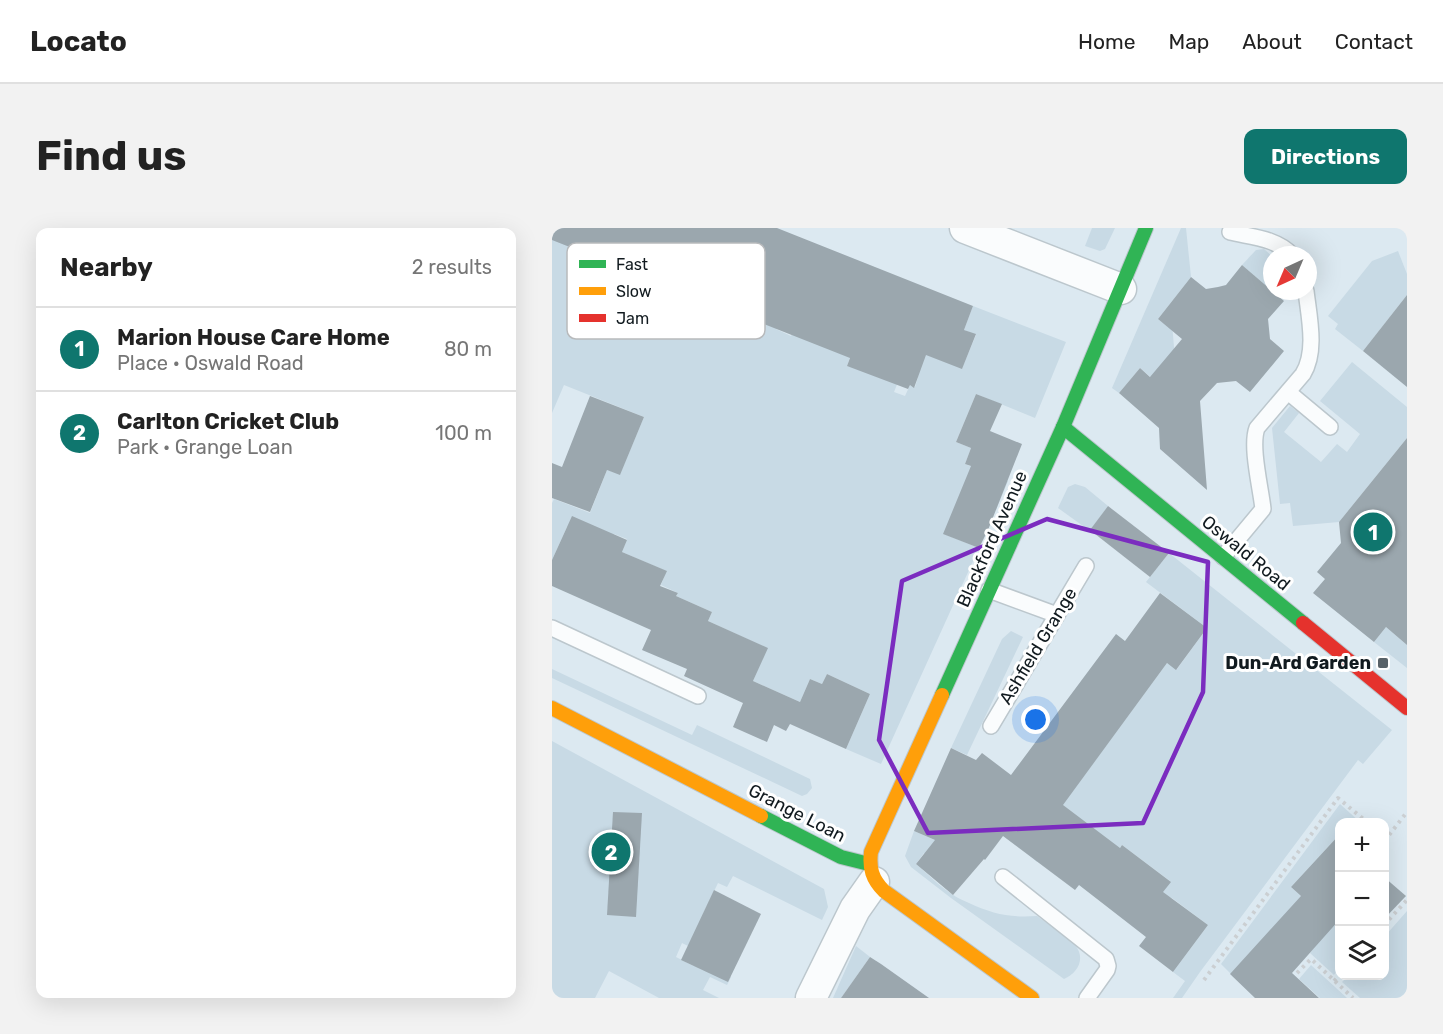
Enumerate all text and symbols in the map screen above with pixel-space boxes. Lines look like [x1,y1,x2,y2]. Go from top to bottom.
text: Locato [30,25,127,58]
text: Home [1078,29,1135,54]
text: Map [1168,29,1209,54]
text: About [1242,29,1302,54]
text: Contact [1335,29,1413,54]
button: Directions [1244,129,1407,184]
text: Find us [36,131,187,181]
legend [567,243,765,339]
north arrow [1263,246,1317,300]
text: Nearby [60,252,153,283]
text: 2 results [412,255,492,279]
text: Fast [616,255,648,274]
text: Slow [616,282,652,301]
text: Jam [616,309,649,328]
text: Marion House Care Home [117,324,390,351]
text: 1 [75,337,84,361]
text: 80 m [444,337,492,361]
text: Place · Oswald Road [117,351,304,375]
text: Carlton Cricket Club [117,408,339,435]
text: 2 [73,421,86,445]
text: 100 m [435,421,492,445]
text: Park · Grange Loan [117,435,293,459]
street label: Blackford Avenue [952,467,1032,611]
pin: 1 [1354,510,1392,554]
street label: Oswald Road [1197,511,1295,595]
street label: Ashfield Grange [995,584,1081,708]
place label: Dun-Ard Garden [1225,652,1371,674]
marker: Dun-Ard Garden [1376,656,1390,670]
your location [1021,705,1050,734]
street label: Grange Loan [745,779,849,847]
map controls [1335,818,1389,980]
button: + [1335,818,1389,872]
pin: 2 [592,830,630,874]
button: − [1335,872,1389,926]
button: layers [1335,926,1389,980]

